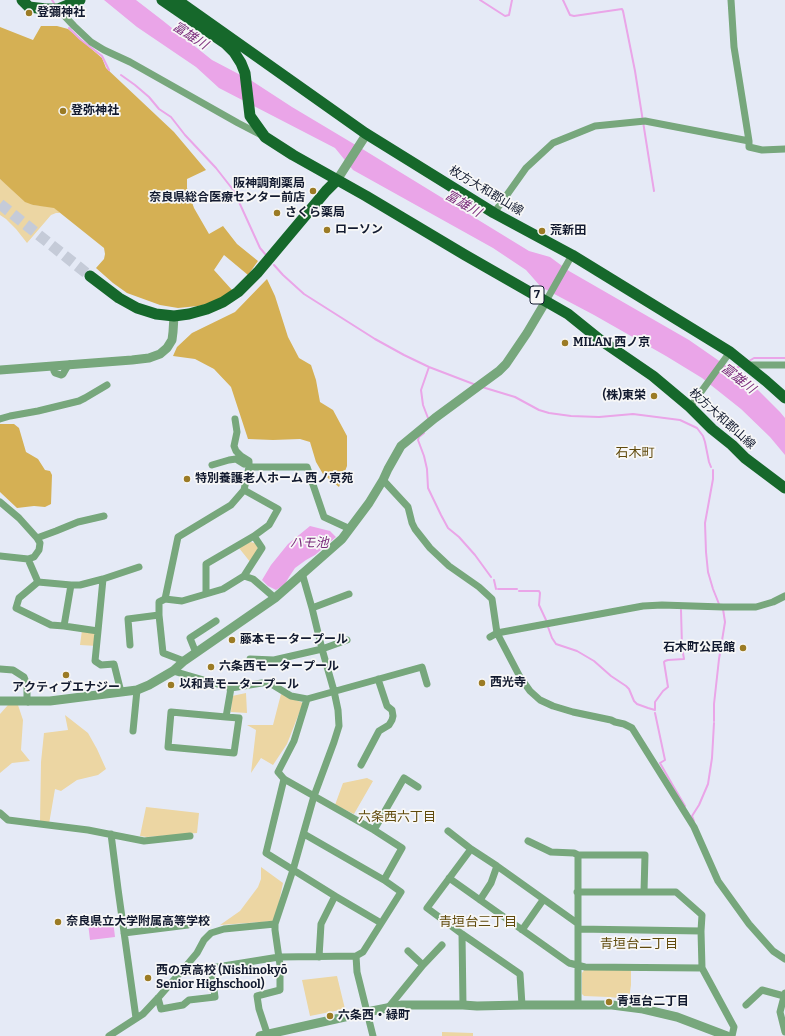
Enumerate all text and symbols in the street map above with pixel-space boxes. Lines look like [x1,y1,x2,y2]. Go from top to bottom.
place label: 登彌神社 [37,6,85,20]
marker: 登彌神社 [24,8,34,18]
water label: 富雄川 [169,19,211,53]
place label: 登弥神社 [71,104,119,118]
marker: 登弥神社 [58,106,68,116]
street label: 枚方大和郡山線 [446,163,526,219]
place label: 阪神調剤薬局 奈良県総合医療センター前店 [149,177,305,205]
marker: 阪神調剤薬局 奈良県総合医療センター前店 [308,186,318,196]
water label: 富雄川 [442,187,484,221]
place label: さくら薬局 [285,206,345,220]
marker: さくら薬局 [272,208,282,218]
place label: ローソン [335,223,383,237]
place label: 荒新田 [550,224,586,238]
marker: ローソン [322,225,332,235]
marker: 荒新田 [537,226,547,236]
road number: 7 [530,286,544,304]
place label: MILAN 西ノ京 [573,336,650,350]
marker: MILAN 西ノ京 [560,338,570,348]
water label: 富雄川 [718,361,758,397]
street label: 枚方大和郡山線 [686,386,758,452]
place label: (株)東栄 [602,389,646,403]
marker: (株)東栄 [649,391,659,401]
district label: 石木町 [616,445,654,461]
place label: 特別養護老人ホーム 西ノ京苑 [195,472,353,486]
marker: 特別養護老人ホーム 西ノ京苑 [182,474,192,484]
water label: ハモ池 [290,535,328,551]
place label: 藤本モータープール [240,633,348,647]
marker: 藤本モータープール [227,635,237,645]
place label: 石木町公民館 [663,641,735,655]
marker: 石木町公民館 [738,643,748,653]
place label: 六条西モータープール [219,660,339,674]
marker: 六条西モータープール [206,662,216,672]
marker: アクティブエナジー [61,670,71,680]
place label: 西光寺 [490,676,526,690]
place label: 以和貴モータープール [179,678,299,692]
marker: 西光寺 [477,678,487,688]
marker: 以和貴モータープール [166,680,176,690]
place label: アクティブエナジー [12,681,120,695]
district label: 六条西六丁目 [358,809,436,825]
district label: 青垣台三丁目 [439,914,517,930]
place label: 奈良県立大学附属高等学校 [66,915,210,929]
marker: 奈良県立大学附属高等学校 [53,917,63,927]
district label: 青垣台二丁目 [600,936,678,952]
place label: 西の京高校 (Nishinokyō Senior Highschool) [156,964,287,992]
marker: 西の京高校 (Nishinokyō Senior Highschool) [143,973,153,983]
place label: 青垣台二丁目 [617,995,689,1009]
marker: 青垣台二丁目 [604,997,614,1007]
place label: 六条西・緑町 [338,1009,410,1023]
marker: 六条西・緑町 [325,1011,335,1021]

